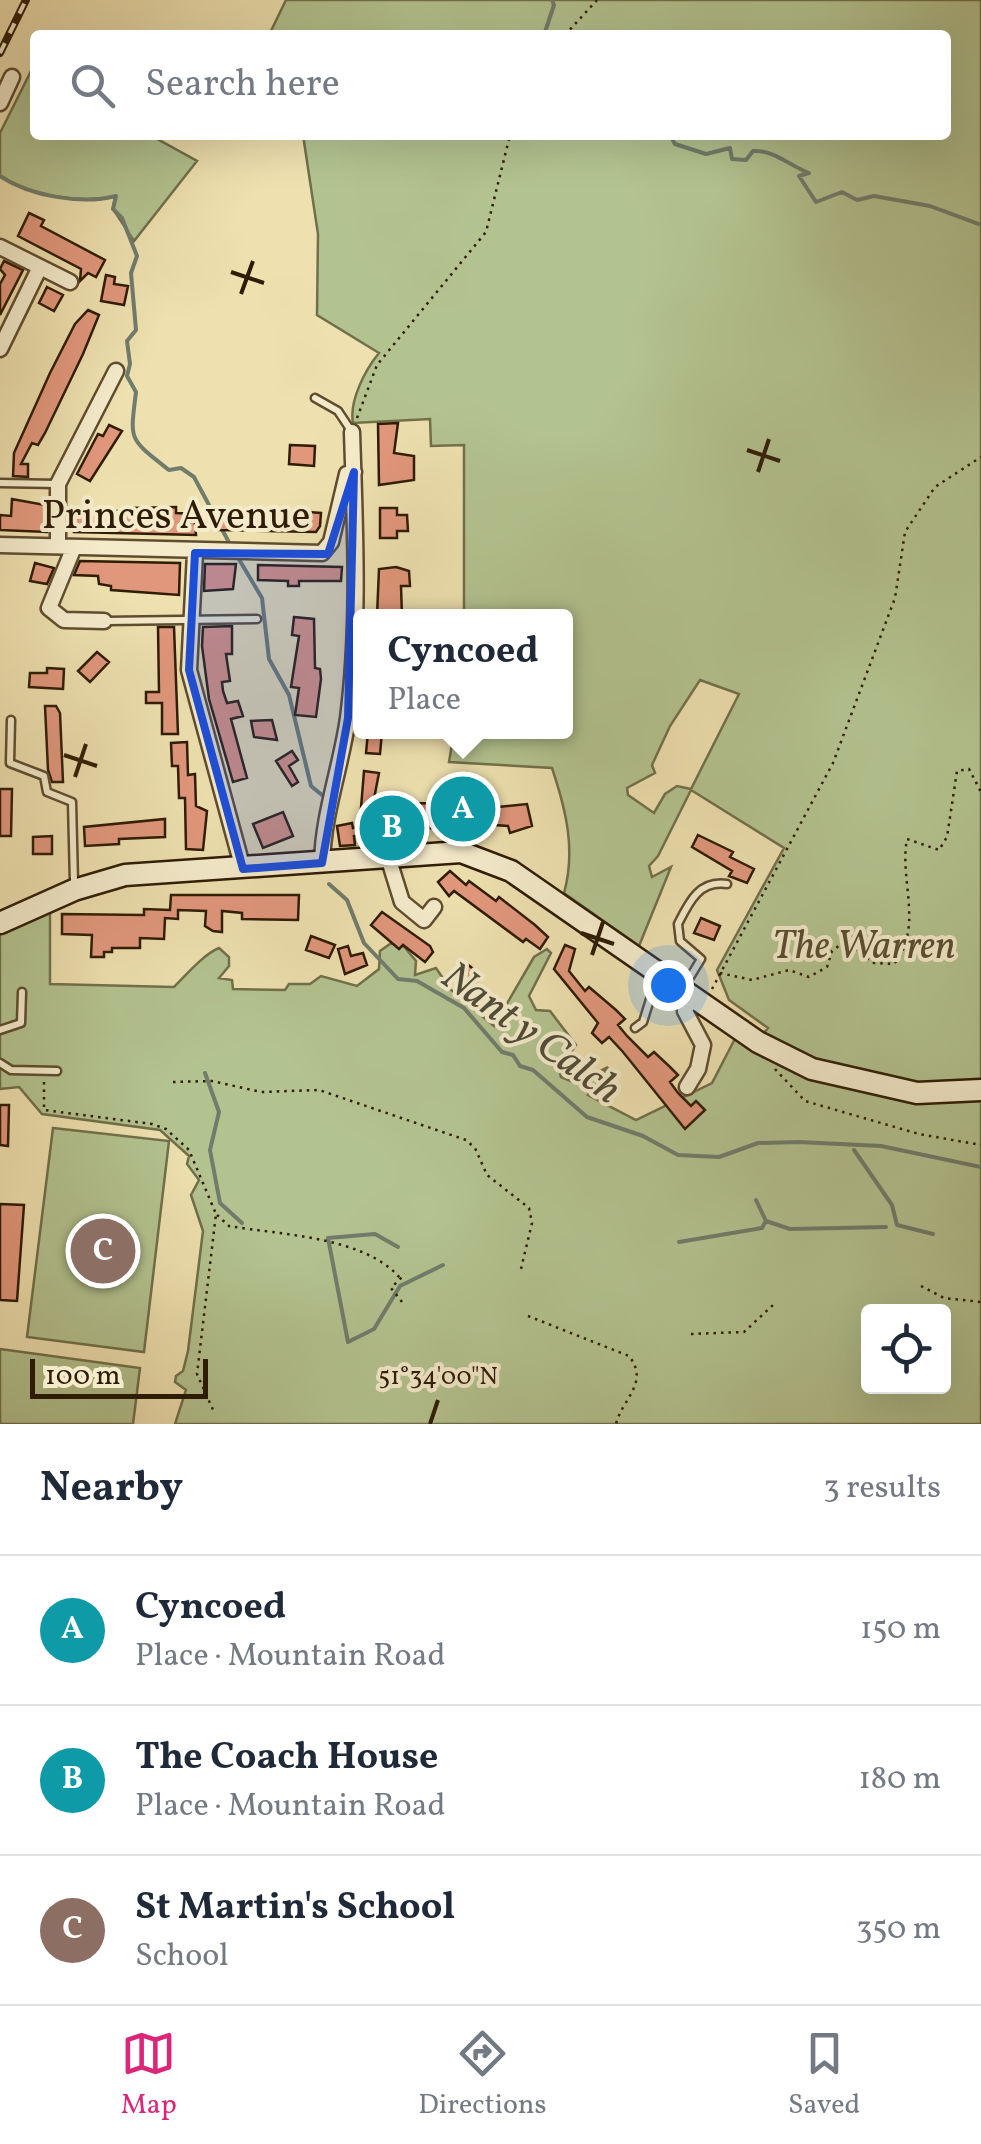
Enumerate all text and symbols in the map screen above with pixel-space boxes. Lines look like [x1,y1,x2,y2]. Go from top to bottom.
search box [30,30,951,140]
icon: search [65,58,120,113]
text: Search here [145,59,340,112]
street label: Princes Avenue [42,490,310,546]
popup [353,609,573,739]
text: Cyncoed [387,626,539,679]
text: Place [387,679,461,723]
pin: A [430,772,496,846]
pin: B [360,790,424,866]
park label: The Warren [772,920,956,976]
water label: Nant y Calch [428,949,632,1120]
your location [643,960,694,1011]
pin: C [70,1214,136,1288]
map controls [861,1304,951,1394]
button: locate [861,1304,951,1394]
scale bar [30,1354,208,1398]
text: 100 m [45,1357,120,1396]
text: 51°34'00"N [378,1360,498,1395]
text: Nearby [40,1460,183,1519]
text: 3 results [823,1467,941,1511]
text: Cyncoed [135,1582,286,1635]
text: A [61,1608,84,1652]
text: 150 m [860,1608,941,1652]
text: Place · Mountain Road [135,1635,446,1679]
text: The Coach House [135,1732,438,1785]
text: B [62,1758,83,1802]
text: 180 m [858,1758,941,1802]
text: Place · Mountain Road [135,1785,446,1829]
text: St Martin's School [135,1882,455,1935]
text: C [62,1908,83,1952]
text: 350 m [856,1908,941,1952]
text: School [135,1935,229,1979]
tab: Map [121,2026,177,2125]
tab: Directions [418,2026,547,2125]
tab: Saved [788,2026,860,2125]

